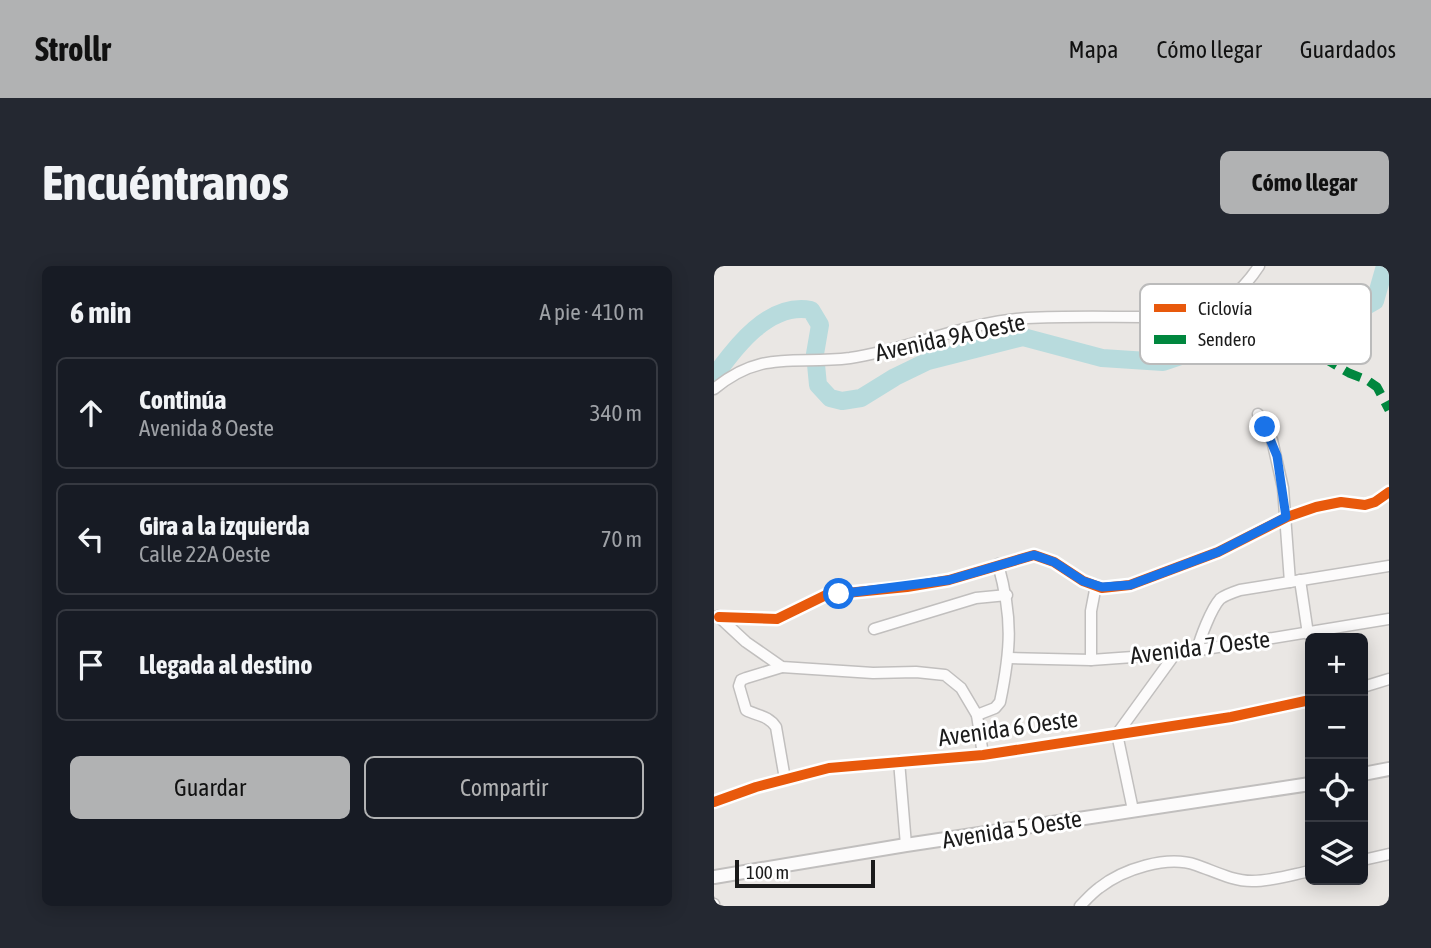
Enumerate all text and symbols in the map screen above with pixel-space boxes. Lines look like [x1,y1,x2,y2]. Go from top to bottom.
text: Strollr [35,30,111,68]
text: Mapa [1069,36,1118,63]
text: Cómo llegar [1156,36,1262,63]
text: Guardados [1300,36,1396,63]
button: Cómo llegar [1220,151,1389,214]
text: Encuéntranos [42,154,289,210]
legend [1140,284,1371,364]
text: 6 min [70,295,131,329]
text: Ciclovía [1198,297,1253,319]
text: A pie · 410 m [540,299,644,325]
street label: Avenida 9A Oeste [873,308,1027,366]
text: Sendero [1198,328,1256,350]
text: Continúa [139,385,226,415]
icon: ahead [72,394,110,432]
text: 340 m [590,400,642,426]
route end [1249,411,1280,442]
text: Avenida 8 Oeste [139,415,274,441]
text: Gira a la izquierda [139,511,310,541]
icon: left [72,520,110,558]
text: 70 m [601,526,642,552]
text: Calle 22A Oeste [139,541,270,567]
route start [823,578,854,609]
street label: Avenida 7 Oeste [1128,625,1272,669]
map controls [1305,633,1368,885]
button: + [1305,633,1368,696]
icon: arrive [72,646,110,684]
text: Llegada al destino [139,650,312,680]
button: − [1305,696,1368,759]
street label: Avenida 6 Oeste [936,705,1080,751]
button: Guardar [70,756,350,819]
button: Compartir [364,756,644,819]
button: locate [1305,759,1368,822]
street label: Avenida 5 Oeste [940,805,1084,853]
button: layers [1305,822,1368,885]
scale bar [735,857,875,889]
text: 100 m [746,861,789,883]

